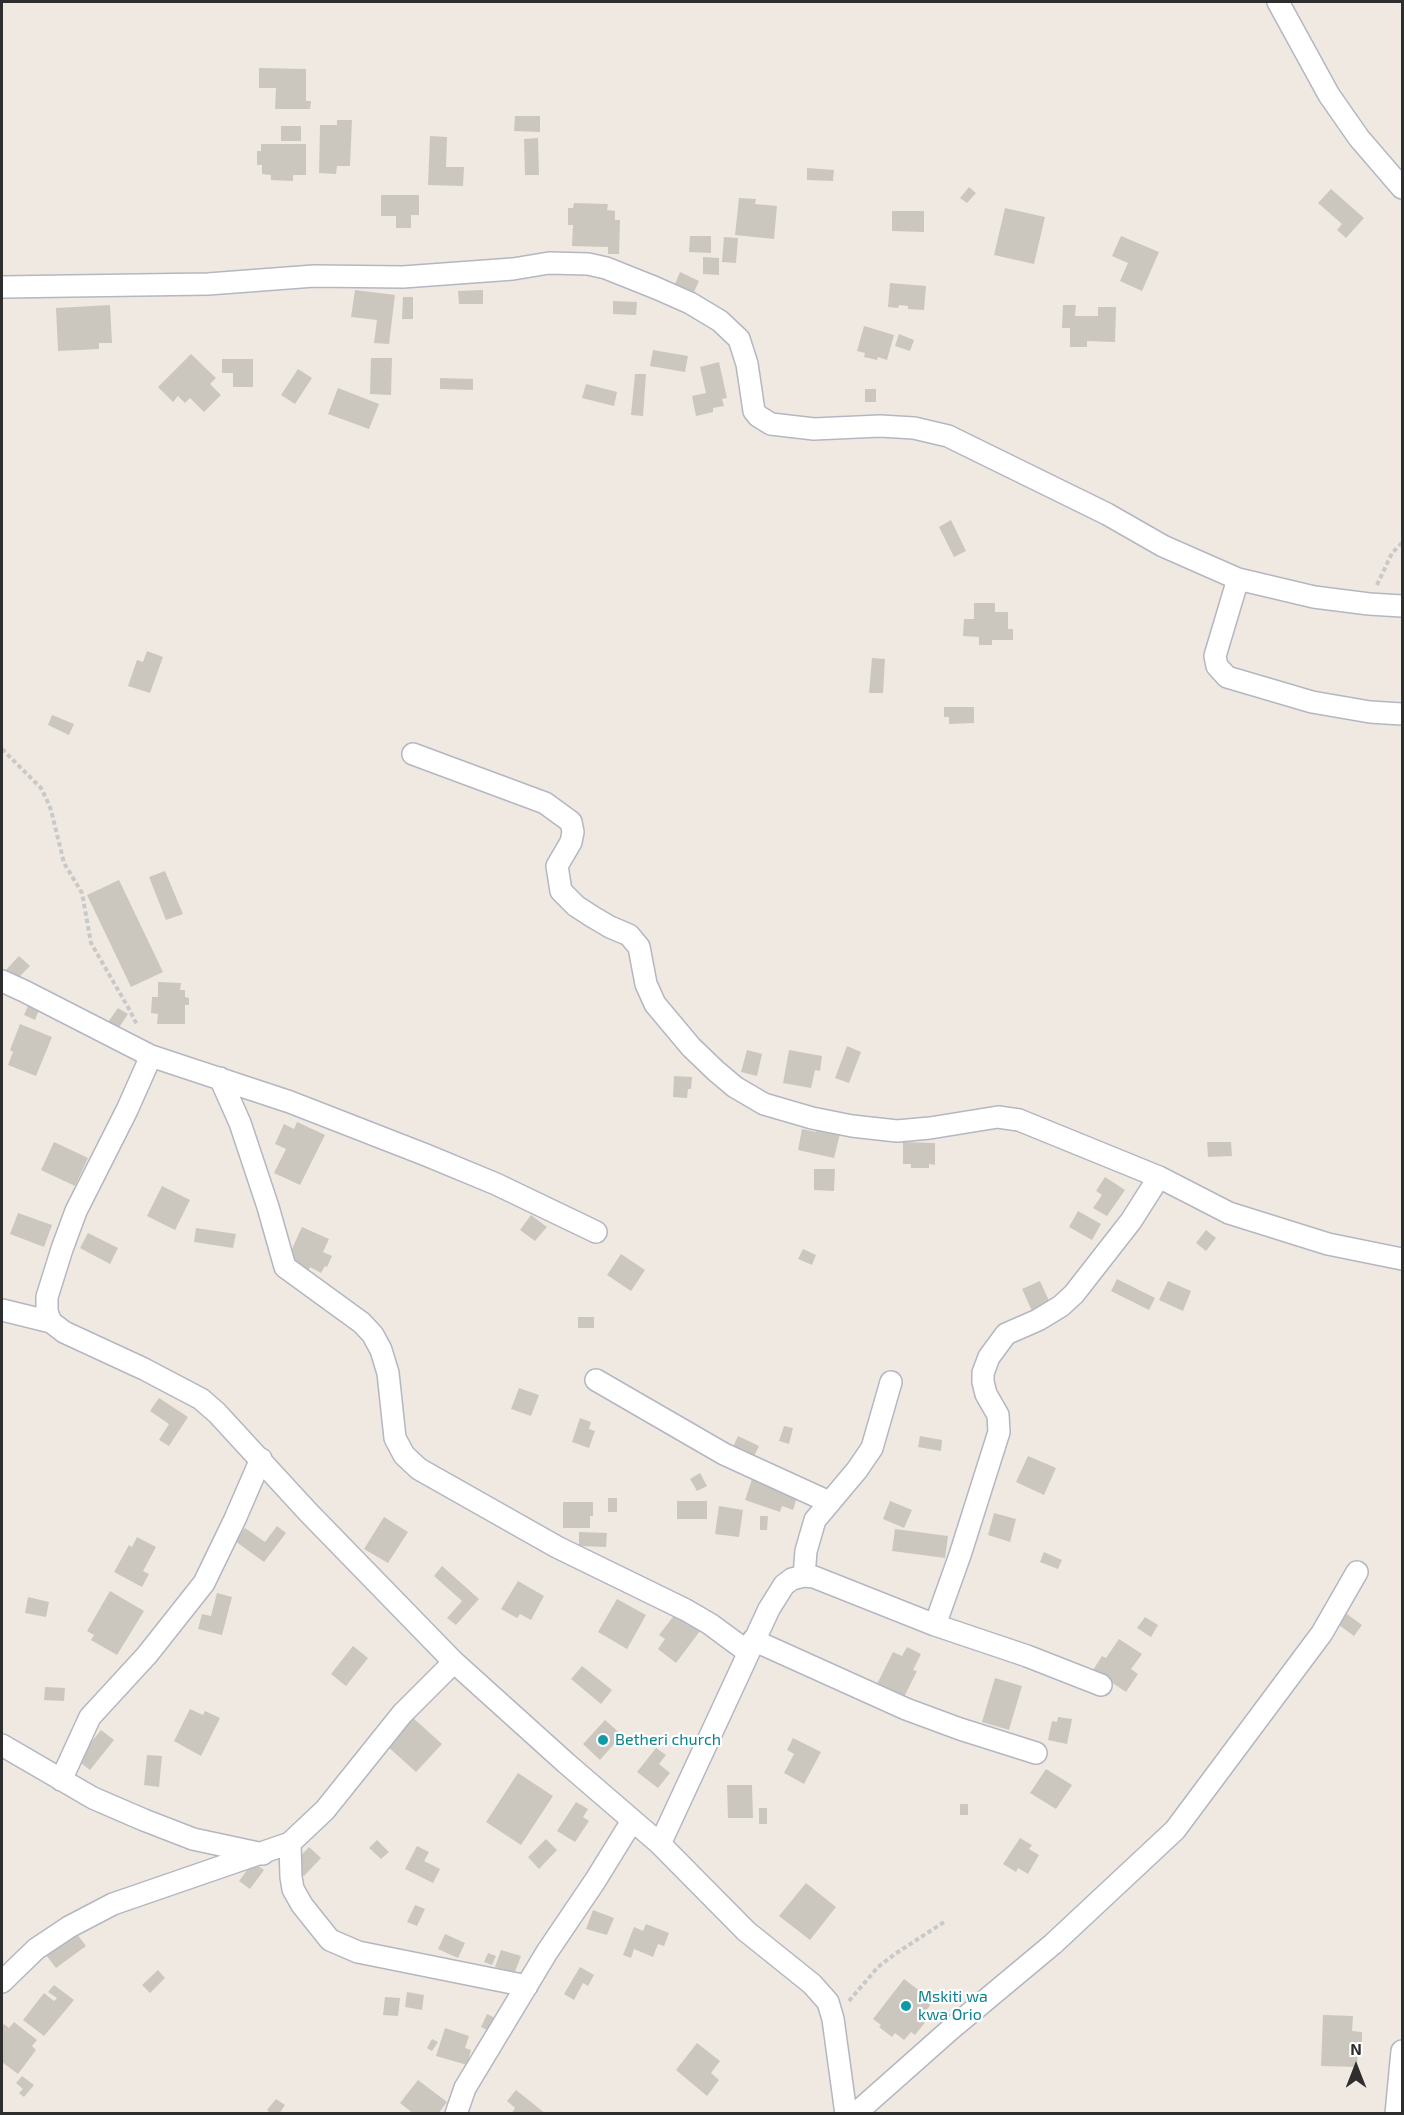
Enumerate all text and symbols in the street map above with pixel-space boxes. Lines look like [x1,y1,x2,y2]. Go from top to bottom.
place label: Betheri church [615,1730,721,1750]
marker: Betheri church [596,1733,610,1747]
place label: Mskiti wa kwa Orio [918,1987,988,2025]
marker: Mskiti wa kwa Orio [899,1999,913,2013]
north arrow [1326,2037,1386,2097]
text: N [1350,2039,1362,2058]

